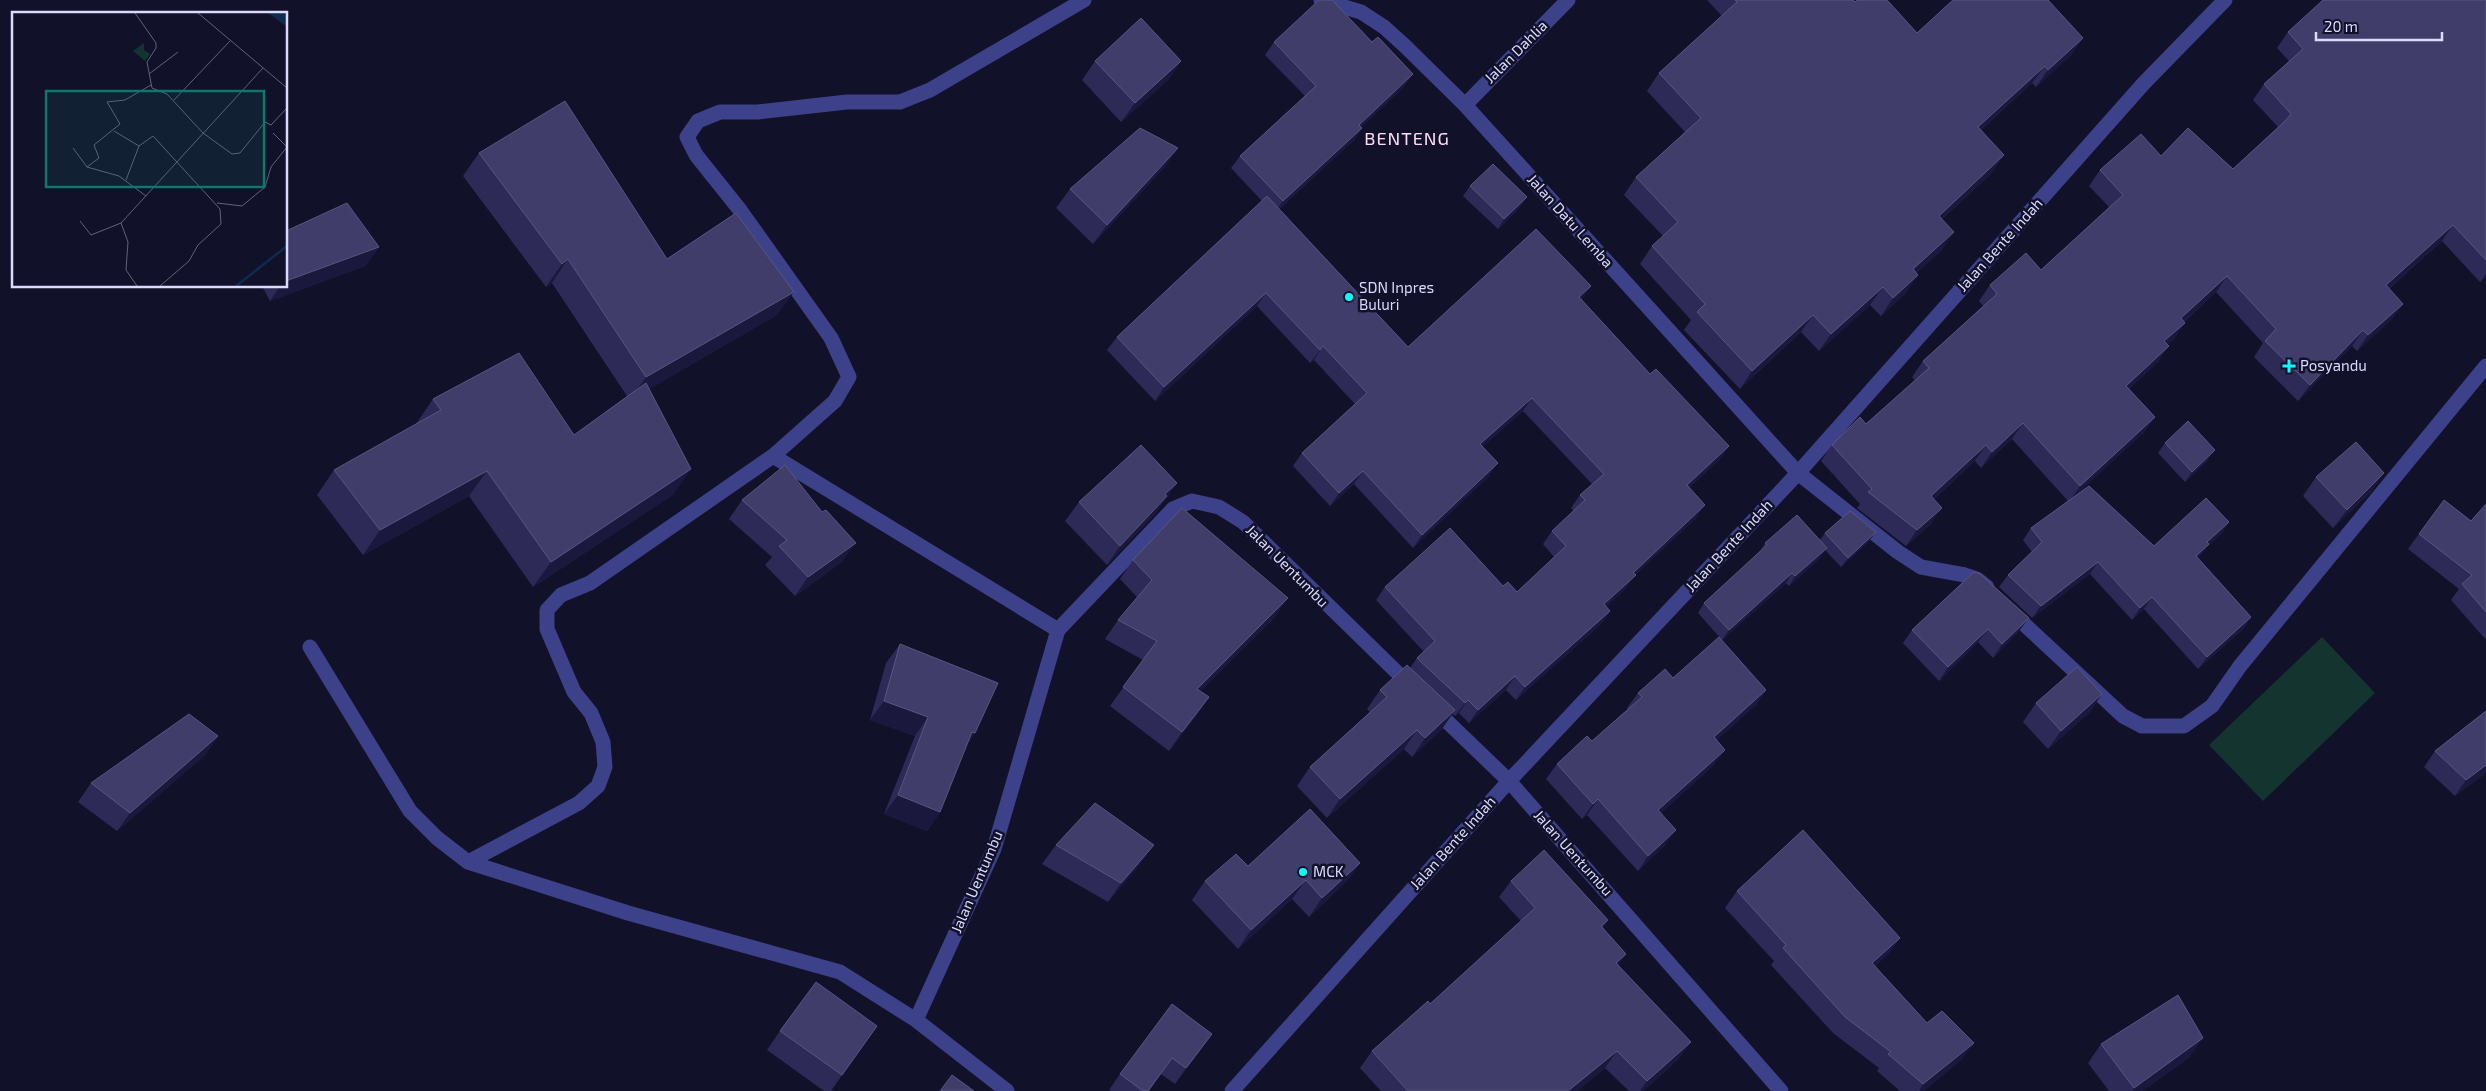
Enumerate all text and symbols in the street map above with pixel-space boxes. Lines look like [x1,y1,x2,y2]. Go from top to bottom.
scale bar [2316,10,2442,42]
inset map [12,12,288,288]
street label: Jalan Dahlia [1480,16,1550,86]
text: 20 m [2324,17,2358,35]
district label: BENTENG [1364,127,1450,149]
street label: Jalan Datu Lemba [1524,170,1617,271]
street label: Jalan Bente Indah [1953,194,2046,295]
place label: SDN Inpres Buluri [1359,278,1434,313]
marker: SDN Inpres Buluri [1343,291,1355,303]
place label: Posyandu [2300,356,2367,374]
marker: Posyandu [2282,359,2296,373]
street label: Jalan Bente Indah [1681,495,1776,595]
street label: Jalan Uentumbu [1243,520,1333,610]
street label: Jalan Bente Indah [1406,792,1499,893]
street label: Jalan Uentumbu [1530,806,1617,899]
street label: Jalan Uentumbu [946,828,1006,935]
place label: MCK [1313,862,1344,880]
marker: MCK [1297,866,1309,878]

